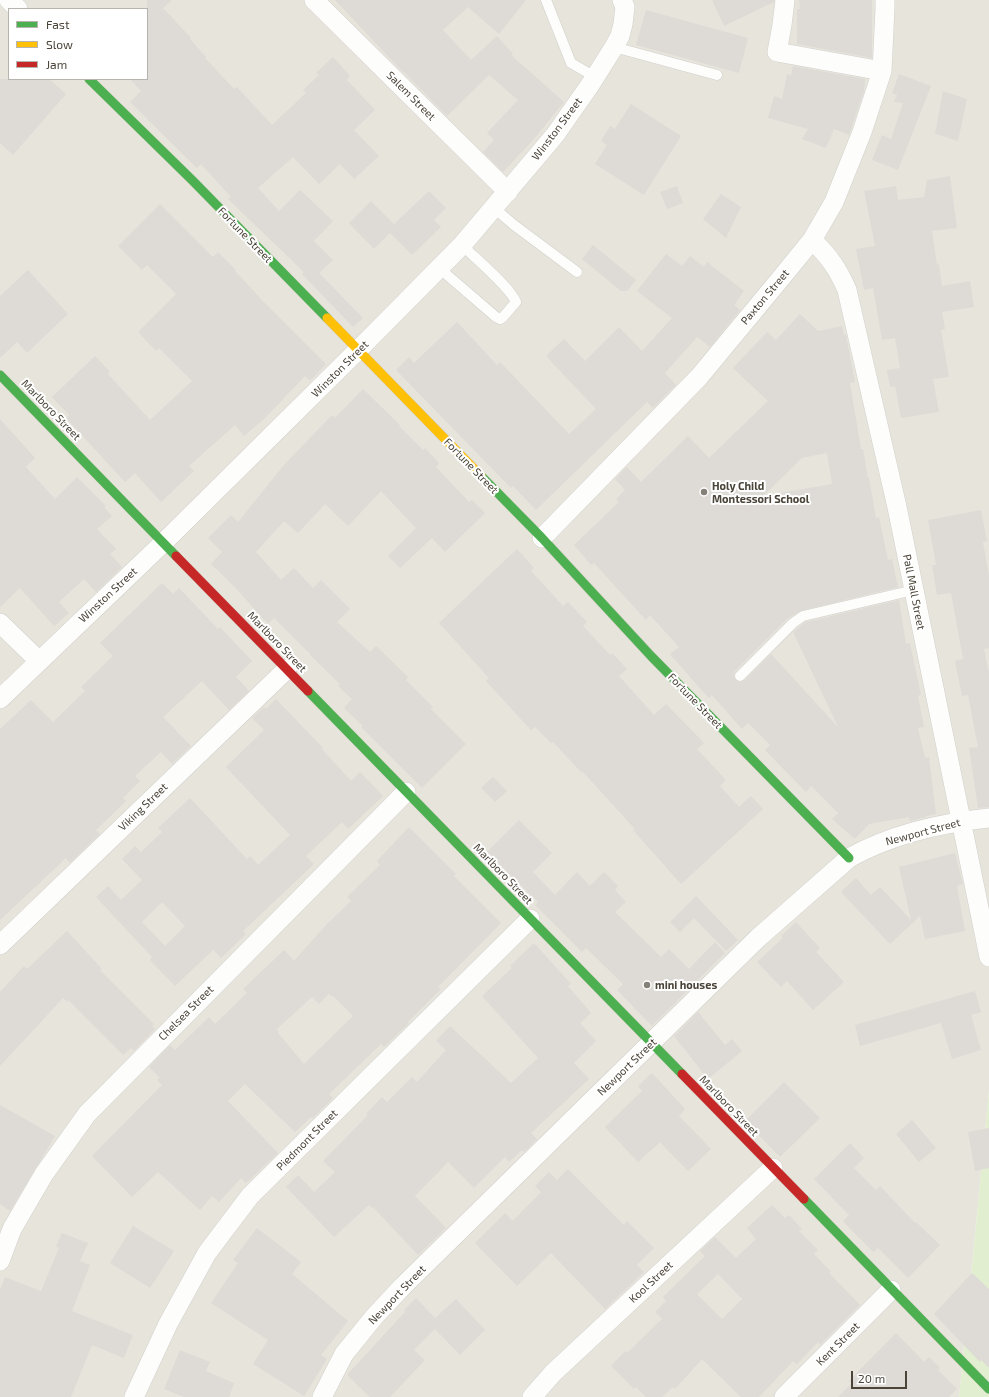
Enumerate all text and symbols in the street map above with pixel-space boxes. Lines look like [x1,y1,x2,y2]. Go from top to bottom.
legend [8,8,148,80]
text: Fast [46,17,69,31]
text: Slow [46,37,73,51]
text: Jam [46,57,67,71]
street label: Salem Street [384,69,438,123]
street label: Winston Street [529,95,585,163]
street label: Fortune Street [215,204,275,266]
street label: Paxton Street [738,267,792,327]
street label: Winston Street [309,338,371,400]
street label: Marlboro Street [19,377,83,443]
street label: Fortune Street [441,435,501,497]
place label: Holy Child Montessori School [712,479,809,505]
marker: Holy Child Montessori School [699,487,709,497]
street label: Pall Mall Street [900,553,928,631]
street label: Winston Street [76,565,140,625]
street label: Marlboro Street [245,609,309,675]
street label: Fortune Street [665,670,725,732]
street label: Viking Street [116,780,170,834]
street label: Newport Street [884,816,962,848]
street label: Marlboro Street [471,841,535,907]
place label: mini houses [655,978,717,992]
marker: mini houses [642,980,652,990]
street label: Chelsea Street [156,983,216,1043]
street label: Newport Street [595,1036,659,1098]
street label: Marlboro Street [697,1073,761,1139]
street label: Piedmont Street [274,1107,340,1173]
street label: Kool Street [626,1258,676,1306]
street label: Newport Street [366,1263,428,1327]
street label: Kent Street [814,1320,862,1368]
scale bar [853,1363,909,1389]
text: 20 m [858,1371,885,1385]

